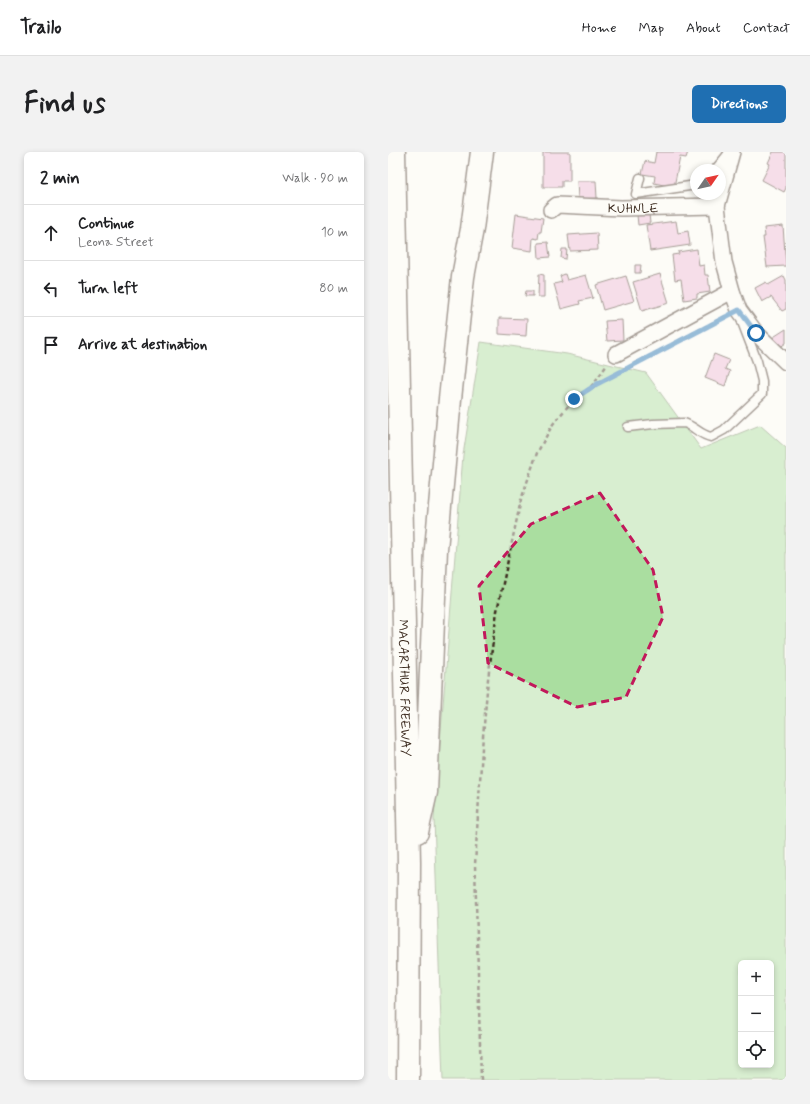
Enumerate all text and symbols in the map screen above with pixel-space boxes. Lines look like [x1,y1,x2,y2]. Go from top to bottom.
text: Trailo [20,15,62,40]
text: Home [582,19,616,37]
text: Map [638,19,664,37]
text: About [686,19,721,37]
text: Contact [743,19,790,37]
button: Directions [692,85,786,123]
text: Find us [24,86,105,123]
north arrow [690,164,726,200]
text: 2 min [40,167,80,189]
text: Walk · 90 m [282,170,348,187]
street label: KUHNLE [607,200,659,218]
text: Continue [78,214,134,234]
icon: ahead [40,222,62,244]
text: 10 m [321,224,348,241]
text: Leona Street [78,234,154,251]
icon: left [40,278,62,300]
text: Turn left [78,279,138,299]
text: 80 m [319,280,348,297]
route start [747,324,765,342]
icon: arrive [40,334,62,356]
text: Arrive at destination [78,335,207,355]
route end [565,390,583,408]
street label: MACARTHUR FREEWAY [394,619,414,757]
map controls [738,960,774,1068]
button: + [738,960,774,996]
button: − [738,996,774,1032]
button: locate [738,1032,774,1068]

